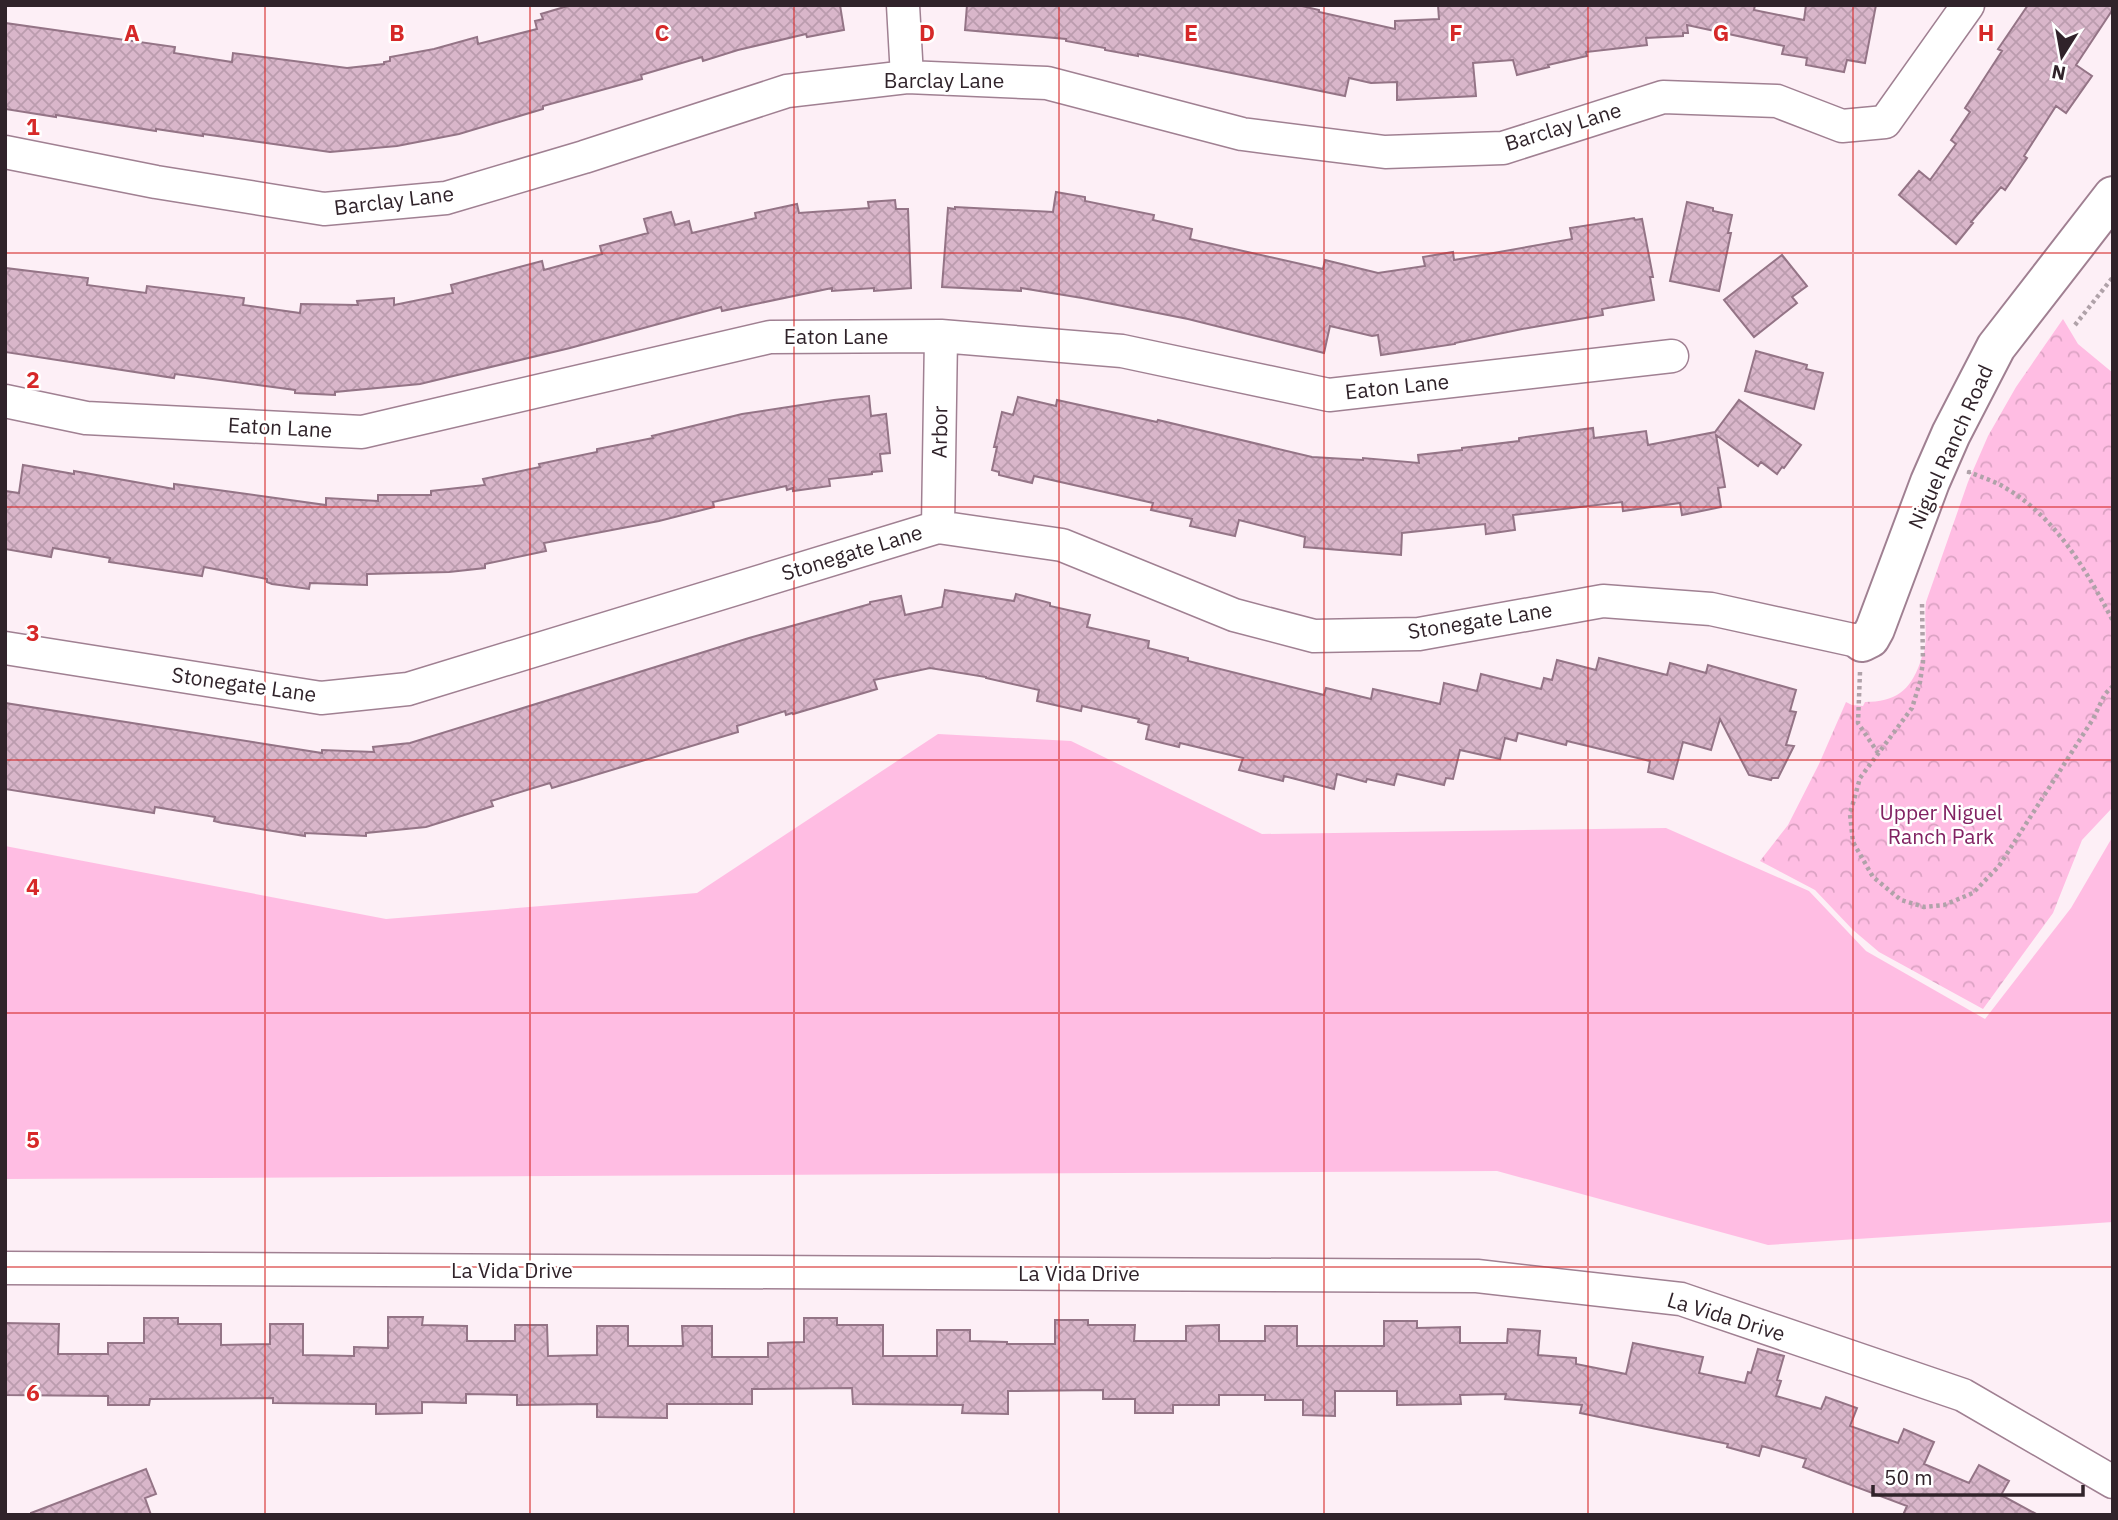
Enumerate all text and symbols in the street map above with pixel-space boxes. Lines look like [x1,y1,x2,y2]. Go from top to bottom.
text: A [124,17,140,47]
text: B [389,17,405,47]
text: C [655,17,670,47]
text: D [919,17,935,47]
text: E [1184,17,1198,47]
text: F [1449,17,1463,47]
text: G [1713,17,1729,47]
text: H [1978,17,1994,47]
north arrow [2027,21,2097,91]
text: N [2050,60,2068,86]
street label: Barclay Lane [884,66,1004,94]
street label: Barclay Lane [1501,95,1624,157]
text: 1 [26,111,40,141]
street label: Barclay Lane [332,179,455,221]
street label: Eaton Lane [784,322,888,350]
street label: Niguel Ranch Road [1901,360,1999,533]
text: 2 [26,364,40,394]
street label: Eaton Lane [1343,367,1450,405]
street label: Arbor [925,405,953,459]
street label: Eaton Lane [227,410,333,444]
street label: Stonegate Lane [778,517,926,587]
street label: Stonegate Lane [1406,595,1554,645]
text: 3 [26,617,40,647]
street label: Stonegate Lane [170,660,318,708]
park label: Upper Niguel Ranch Park [1879,798,2003,850]
text: 4 [26,871,40,901]
text: 5 [26,1124,40,1154]
street label: La Vida Drive [451,1256,573,1284]
street label: La Vida Drive [1018,1259,1140,1287]
street label: La Vida Drive [1664,1285,1789,1347]
text: 6 [26,1377,40,1407]
scale bar [1873,1454,2083,1498]
text: 50 m [1884,1463,1933,1491]

